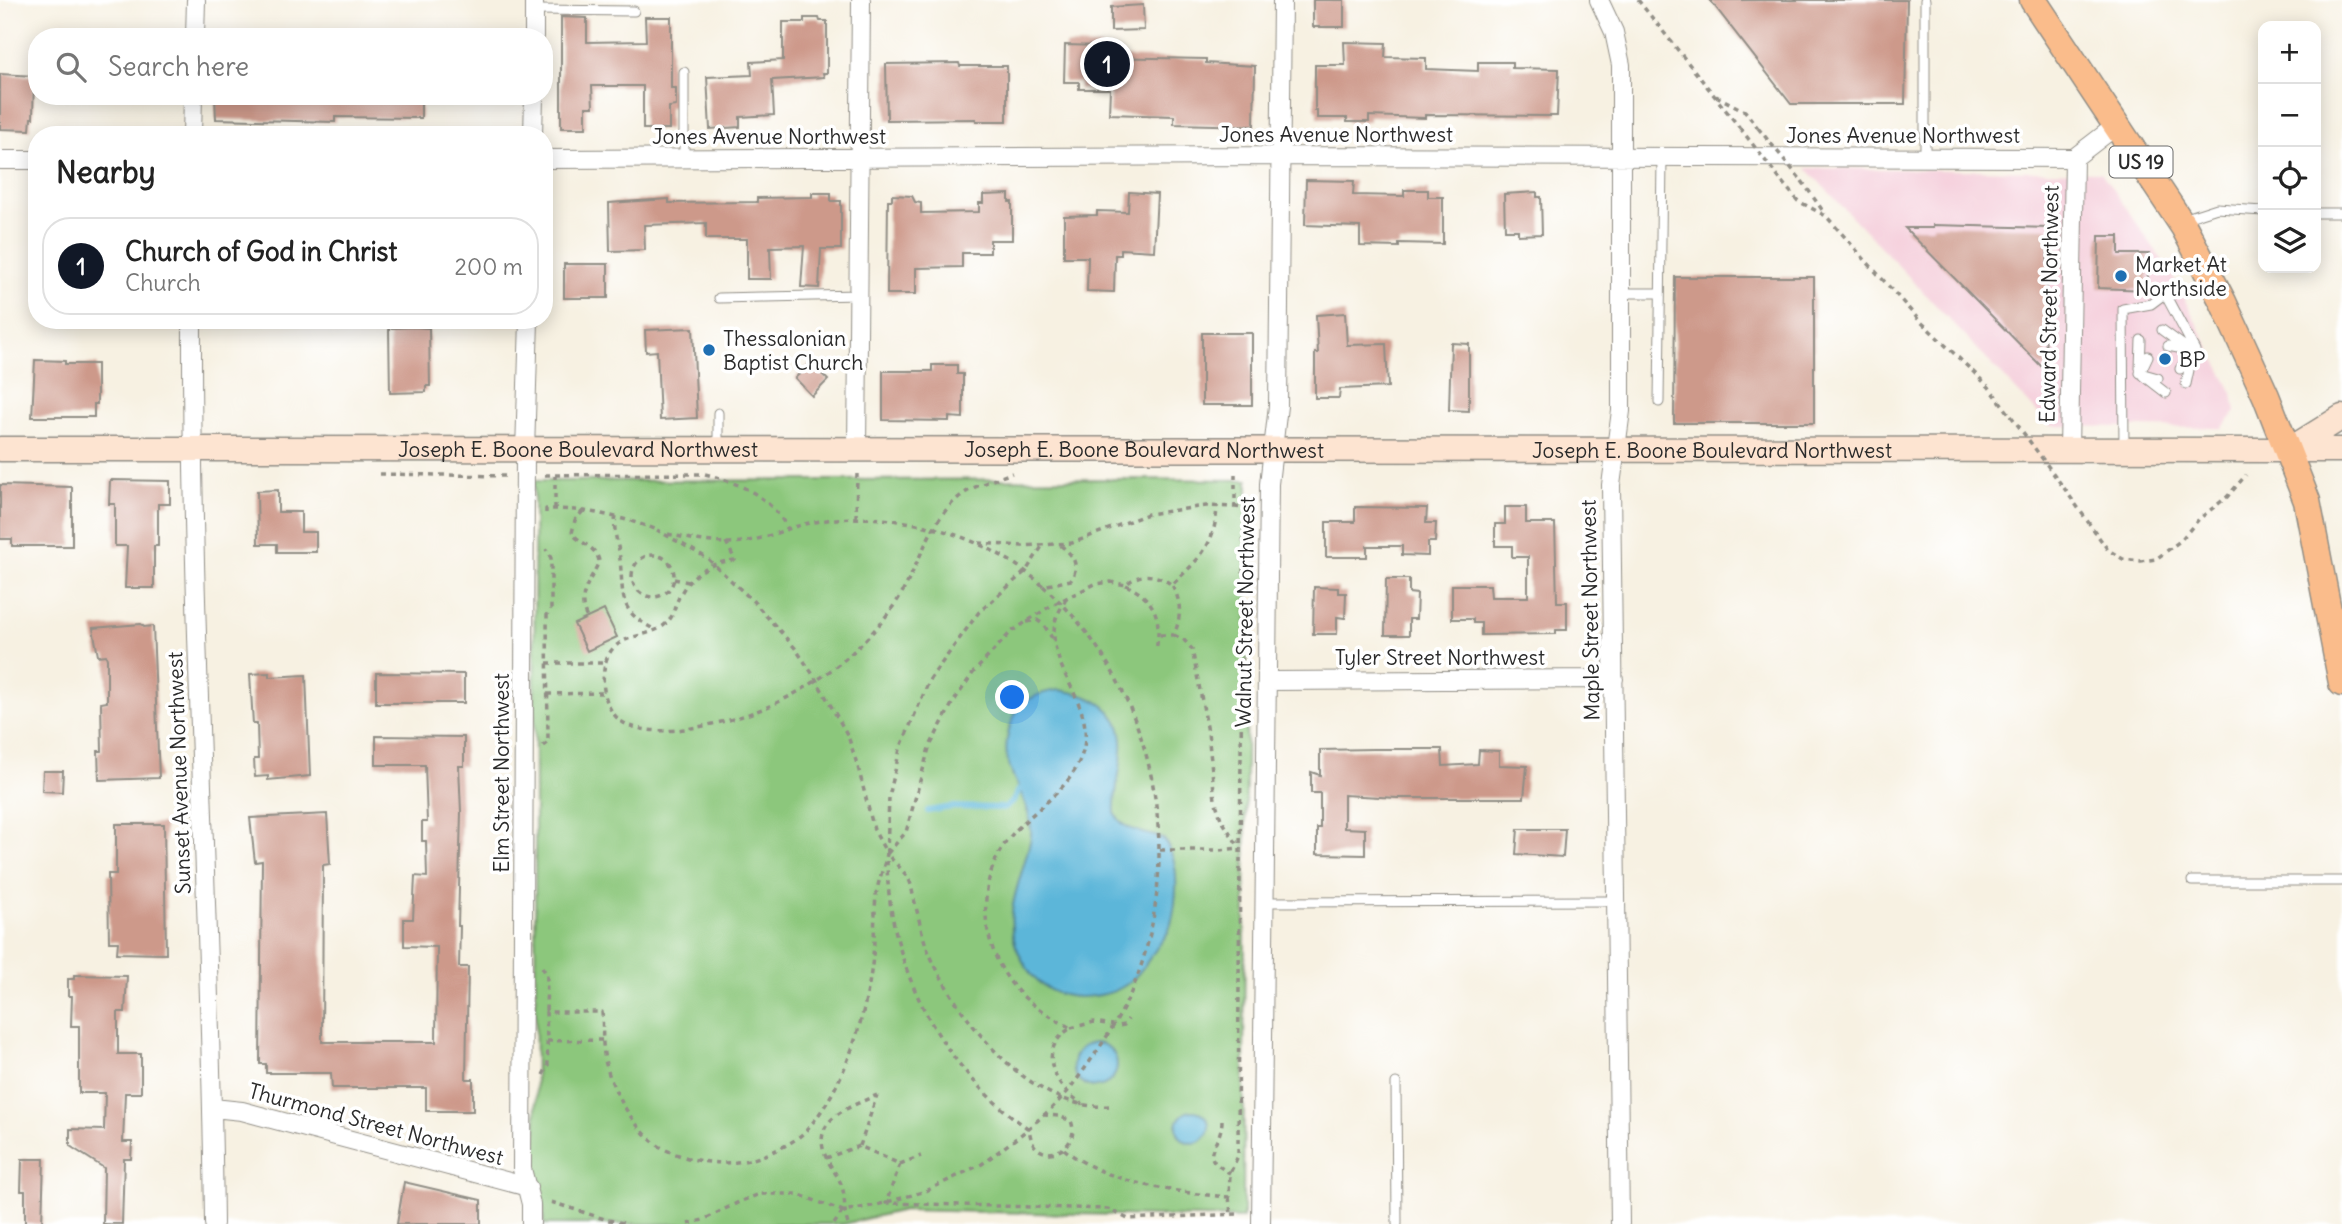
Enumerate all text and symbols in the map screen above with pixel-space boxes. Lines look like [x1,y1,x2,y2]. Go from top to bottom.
map controls [2258,21,2321,273]
button: + [2258,21,2321,84]
search box [28,28,553,105]
pin: 1 [1084,38,1130,90]
icon: search [52,48,90,86]
text: Search here [108,50,249,83]
button: − [2258,84,2321,147]
street label: Jones Avenue Northwest [1219,121,1453,148]
street label: Jones Avenue Northwest [1786,122,2020,149]
street label: Jones Avenue Northwest [652,123,886,150]
road number: US 19 [2110,146,2172,178]
button: locate [2258,147,2321,210]
text: Nearby [56,153,156,191]
street label: Edward Street Northwest [2033,185,2065,423]
button: layers [2258,210,2321,273]
text: Church of God in Christ [125,235,397,268]
place label: Market At Northside [2135,251,2227,302]
text: 1 [76,252,86,281]
text: 200 m [454,252,523,281]
text: Church [125,268,201,297]
marker: Market At Northside [2113,268,2129,284]
place label: Thessalonian Baptist Church [723,325,863,376]
marker: Thessalonian Baptist Church [701,342,717,358]
place label: BP [2179,346,2205,373]
marker: BP [2157,351,2173,367]
street label: Joseph E. Boone Boulevard Northwest [398,436,758,463]
street label: Joseph E. Boone Boulevard Northwest [964,436,1324,463]
street label: Joseph E. Boone Boulevard Northwest [1532,436,1892,463]
street label: Walnut Street Northwest [1229,496,1261,728]
street label: Maple Street Northwest [1575,499,1605,721]
street label: Tyler Street Northwest [1335,644,1545,671]
street label: Sunset Avenue Northwest [161,651,197,895]
street label: Elm Street Northwest [488,673,515,873]
your location [995,680,1029,714]
street label: Thurmond Street Northwest [246,1077,506,1171]

